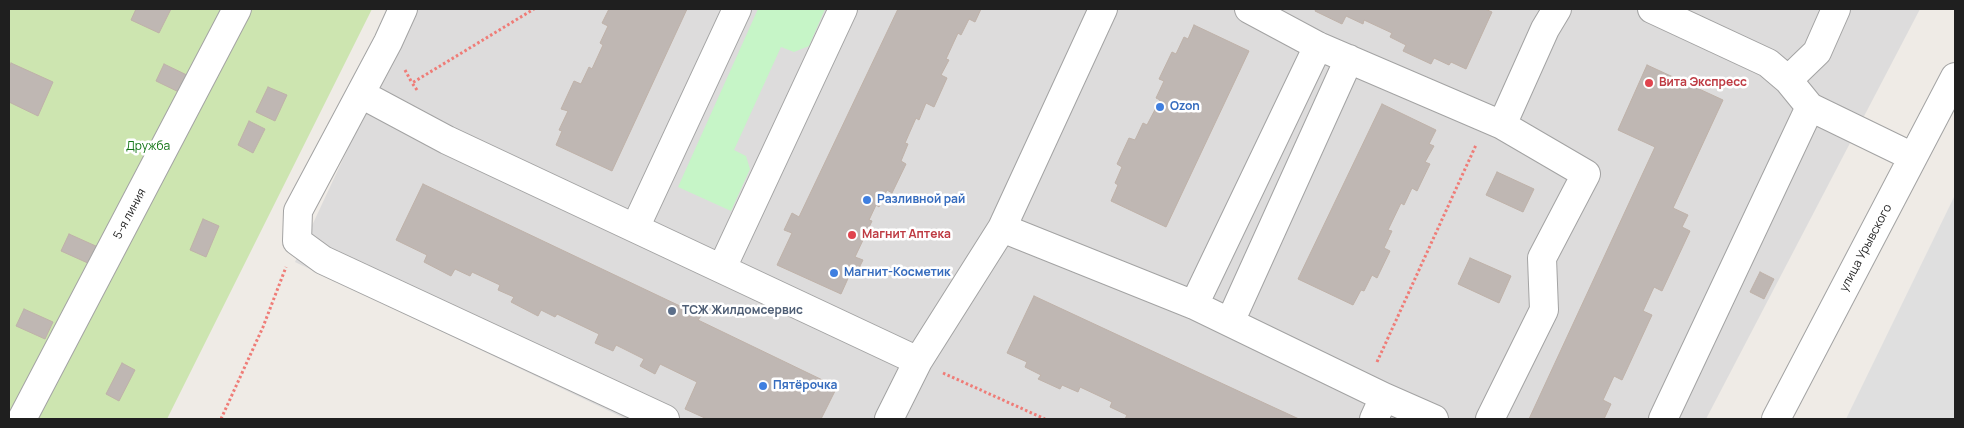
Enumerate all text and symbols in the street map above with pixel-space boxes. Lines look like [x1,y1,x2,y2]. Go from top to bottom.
place label: Вита Экспресс [1659,76,1747,90]
marker: Вита Экспресс [1643,77,1655,89]
place label: Ozon [1170,100,1200,114]
marker: Ozon [1154,101,1166,113]
park label: Дружба [126,140,170,154]
street label: 5-я линия [111,186,149,242]
place label: Разливной рай [877,193,965,207]
marker: Разливной рай [861,194,873,206]
street label: улица Урывского [1837,202,1895,294]
place label: Магнит Аптека [862,228,951,242]
marker: Магнит Аптека [846,229,858,241]
place label: Магнит-Косметик [844,266,951,280]
marker: Магнит-Косметик [828,267,840,279]
place label: ТСЖ Жилдомсервис [682,304,803,318]
marker: ТСЖ Жилдомсервис [666,305,678,317]
place label: Пятёрочка [773,379,837,393]
marker: Пятёрочка [757,380,769,392]

